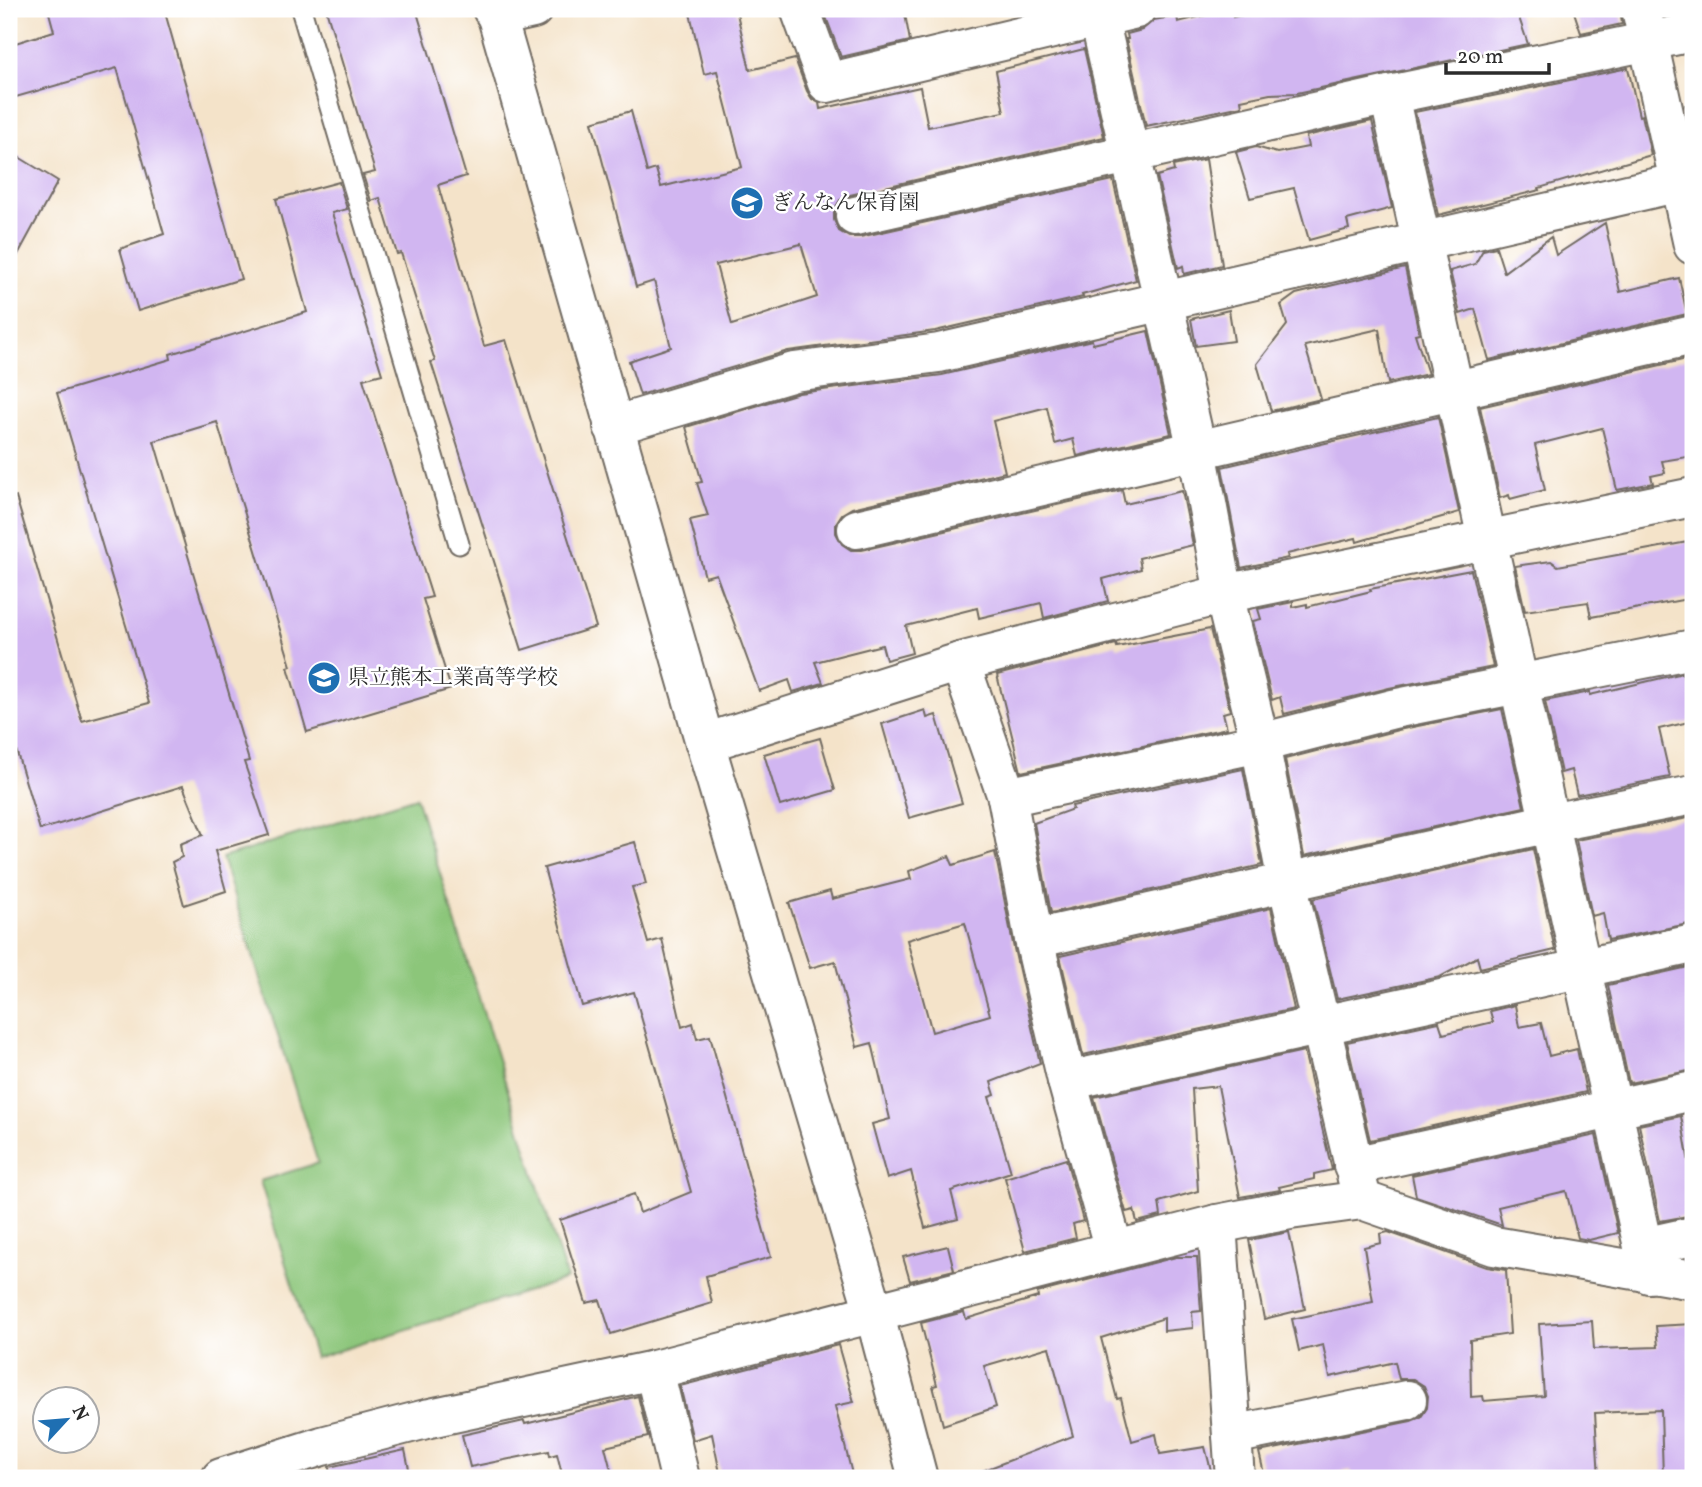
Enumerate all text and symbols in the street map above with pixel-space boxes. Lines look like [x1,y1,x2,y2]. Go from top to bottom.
scale bar [1446,32,1550,76]
text: 20 m [1457,43,1503,72]
school or university icon: ぎんなん保育園 [728,184,766,222]
place label: ぎんなん保育園 [772,189,919,218]
school or university icon: 県立熊本工業高等学校 [305,659,343,697]
place label: 県立熊本工業高等学校 [348,664,558,693]
north arrow [32,1386,102,1456]
text: N [65,1402,94,1426]

